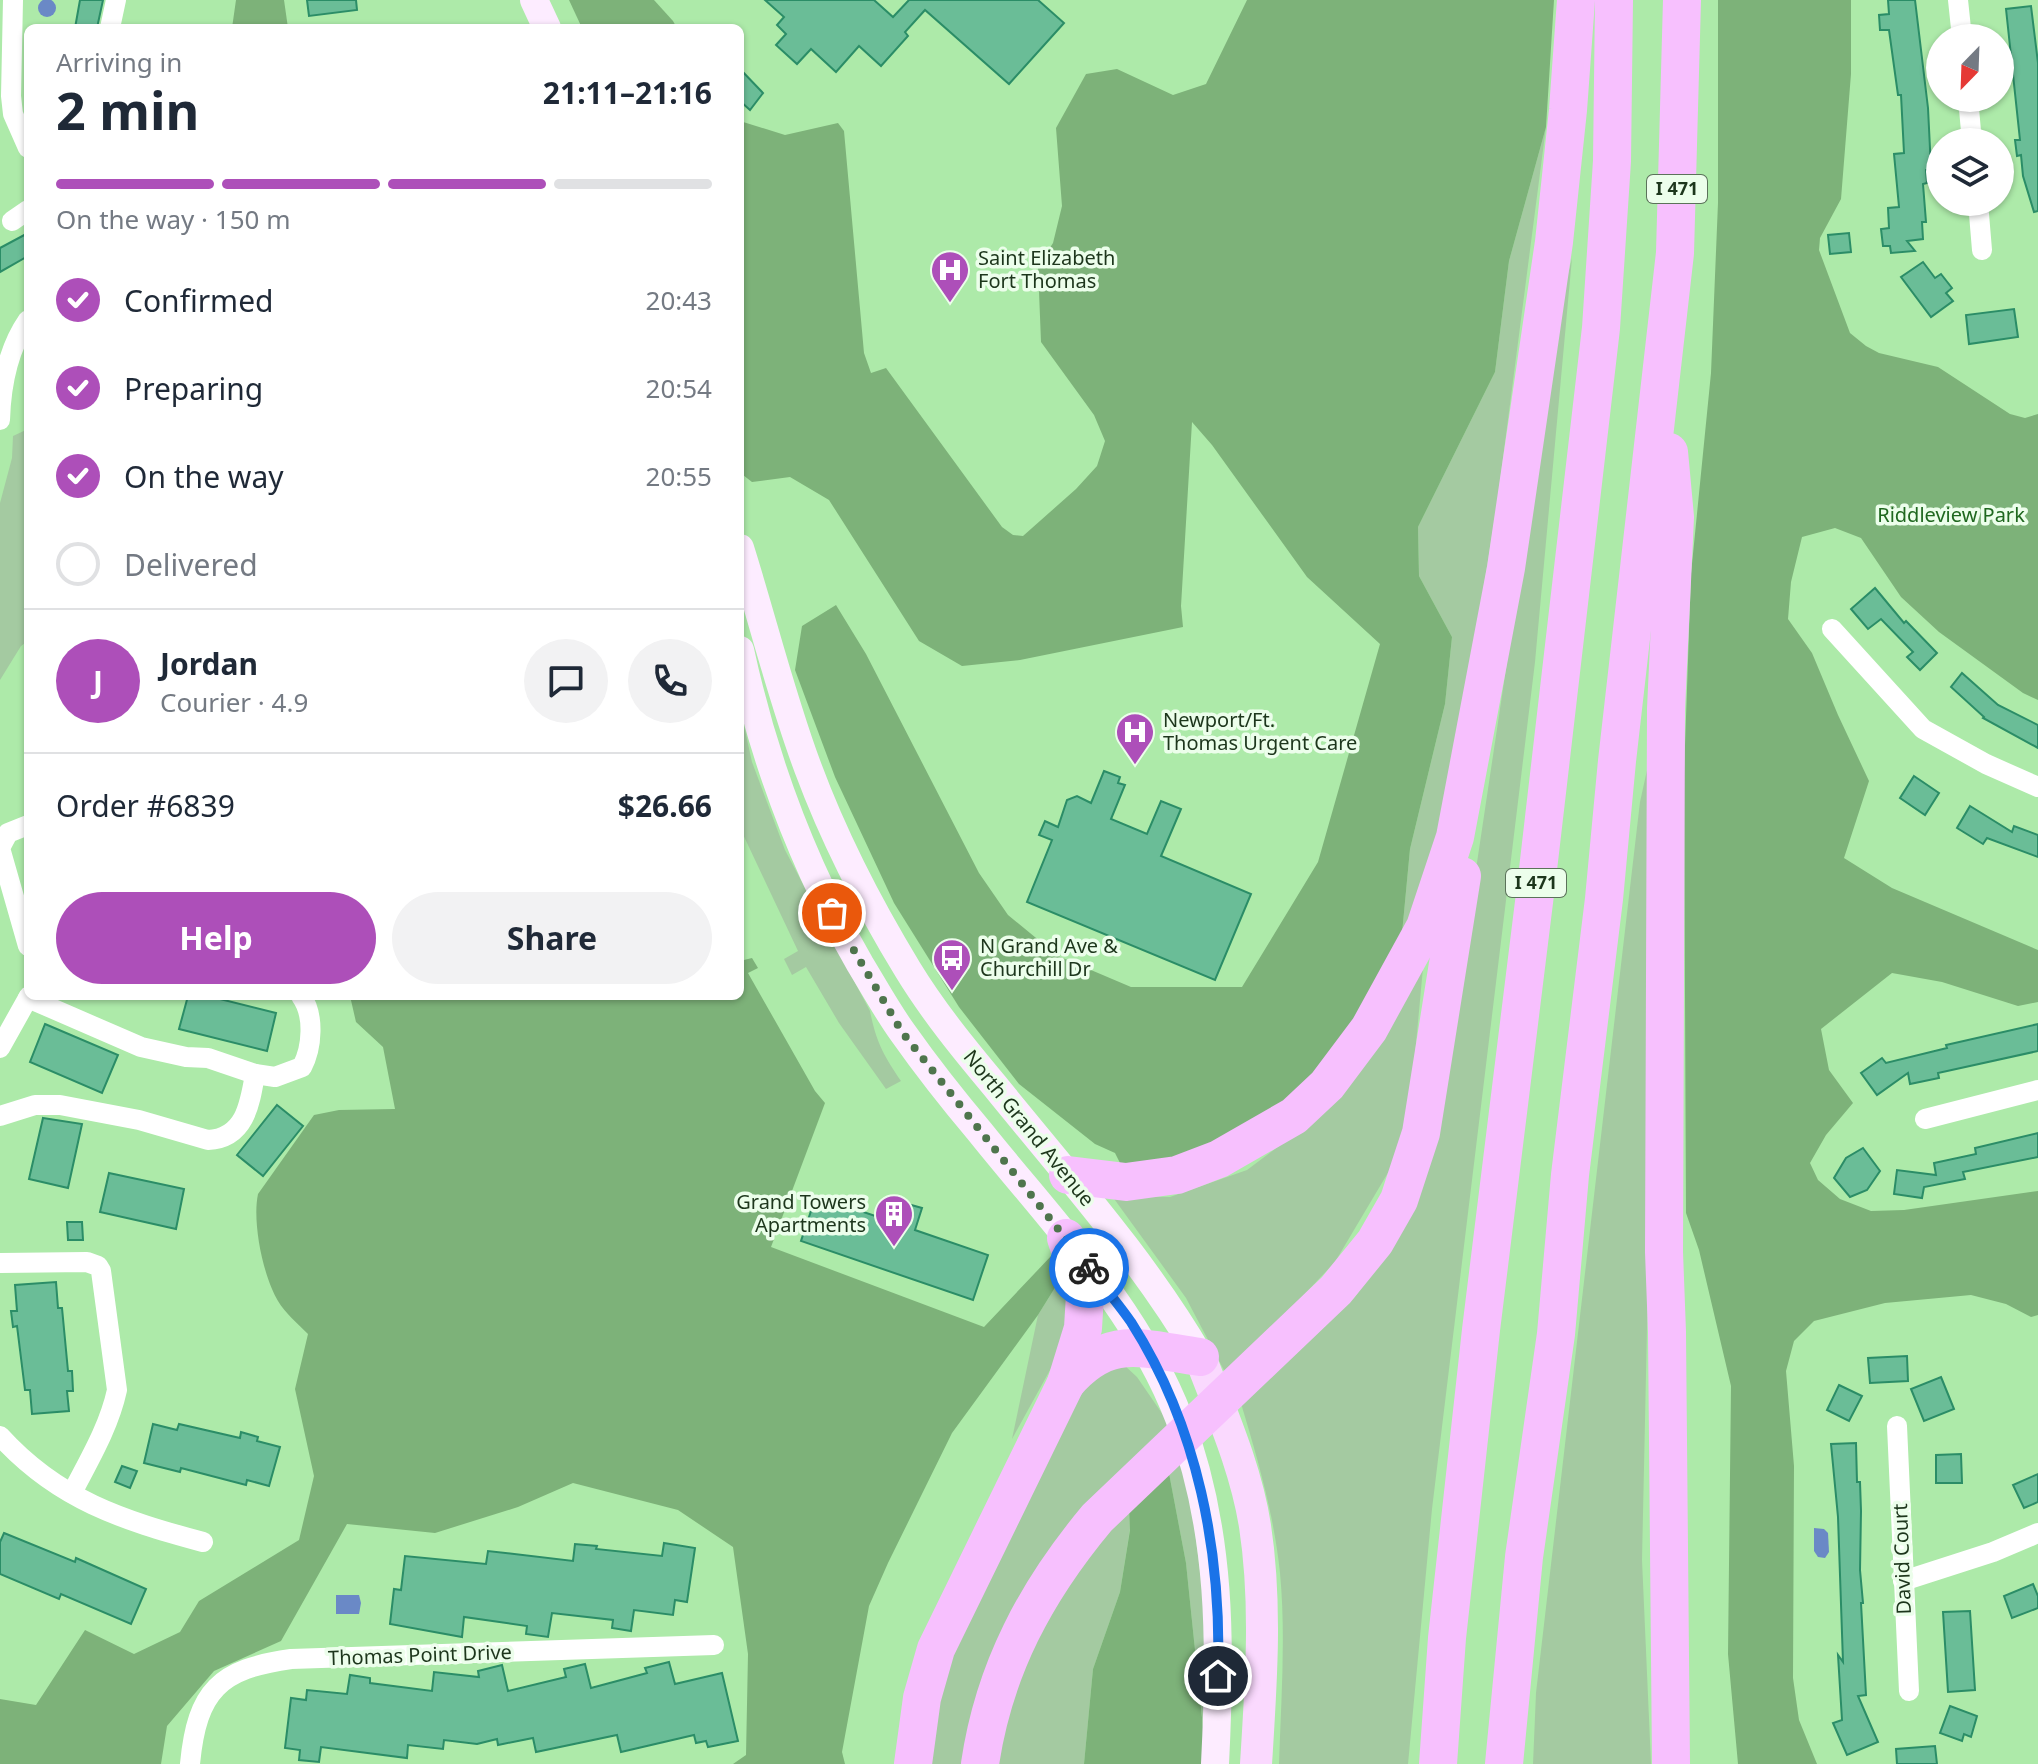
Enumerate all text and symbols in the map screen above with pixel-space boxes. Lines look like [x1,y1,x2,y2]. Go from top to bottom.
north arrow [1926,24,2014,112]
map controls [1926,24,2014,216]
text: Arriving in [56,44,182,80]
text: 21:11–21:16 [543,72,712,113]
text: 2 min [56,74,199,145]
button: layers [1926,128,2014,216]
road number: I 471 [1647,175,1707,203]
text: On the way · 150 m [56,201,290,237]
place label: Saint Elizabeth Fort Thomas [978,244,1115,294]
hospital icon: Saint Elizabeth Fort Thomas [929,249,971,304]
icon: check [56,278,100,322]
text: Confirmed [124,280,274,321]
text: 20:43 [646,282,712,318]
icon: check [56,366,100,410]
text: Preparing [124,368,263,409]
text: 20:54 [646,370,712,406]
icon: check [56,454,100,498]
text: On the way [124,456,284,497]
text: 20:55 [646,458,712,494]
park label: Riddleview Park [1877,501,2025,528]
text: Delivered [124,544,258,585]
button: chat [524,639,608,723]
button: phone [628,639,712,723]
text: Jordan [160,643,258,684]
text: J [93,661,103,702]
text: Courier · 4.9 [160,684,308,720]
place label: Newport/Ft. Thomas Urgent Care [1163,706,1357,756]
hospital icon: Newport/Ft. Thomas Urgent Care [1114,711,1156,766]
text: Order #6839 [56,785,235,826]
text: $26.66 [618,785,712,826]
road number: I 471 [1506,869,1566,897]
pin [798,879,866,947]
icon: bag [810,891,854,935]
button: Help [56,892,376,984]
button: Share [392,892,712,984]
place label: N Grand Ave & Churchill Dr [980,932,1118,982]
bus stop icon: N Grand Ave & Churchill Dr [931,937,973,992]
street label: North Grand Avenue [958,1044,1101,1212]
place label: Grand Towers Apartments [736,1188,866,1238]
building icon: Grand Towers Apartments [873,1193,915,1248]
courier [1049,1228,1129,1308]
icon: bike [1067,1246,1111,1290]
street label: David Court [1886,1503,1917,1615]
street label: Thomas Point Drive [328,1638,512,1671]
pin [1184,1642,1252,1710]
icon: home [1196,1654,1240,1698]

